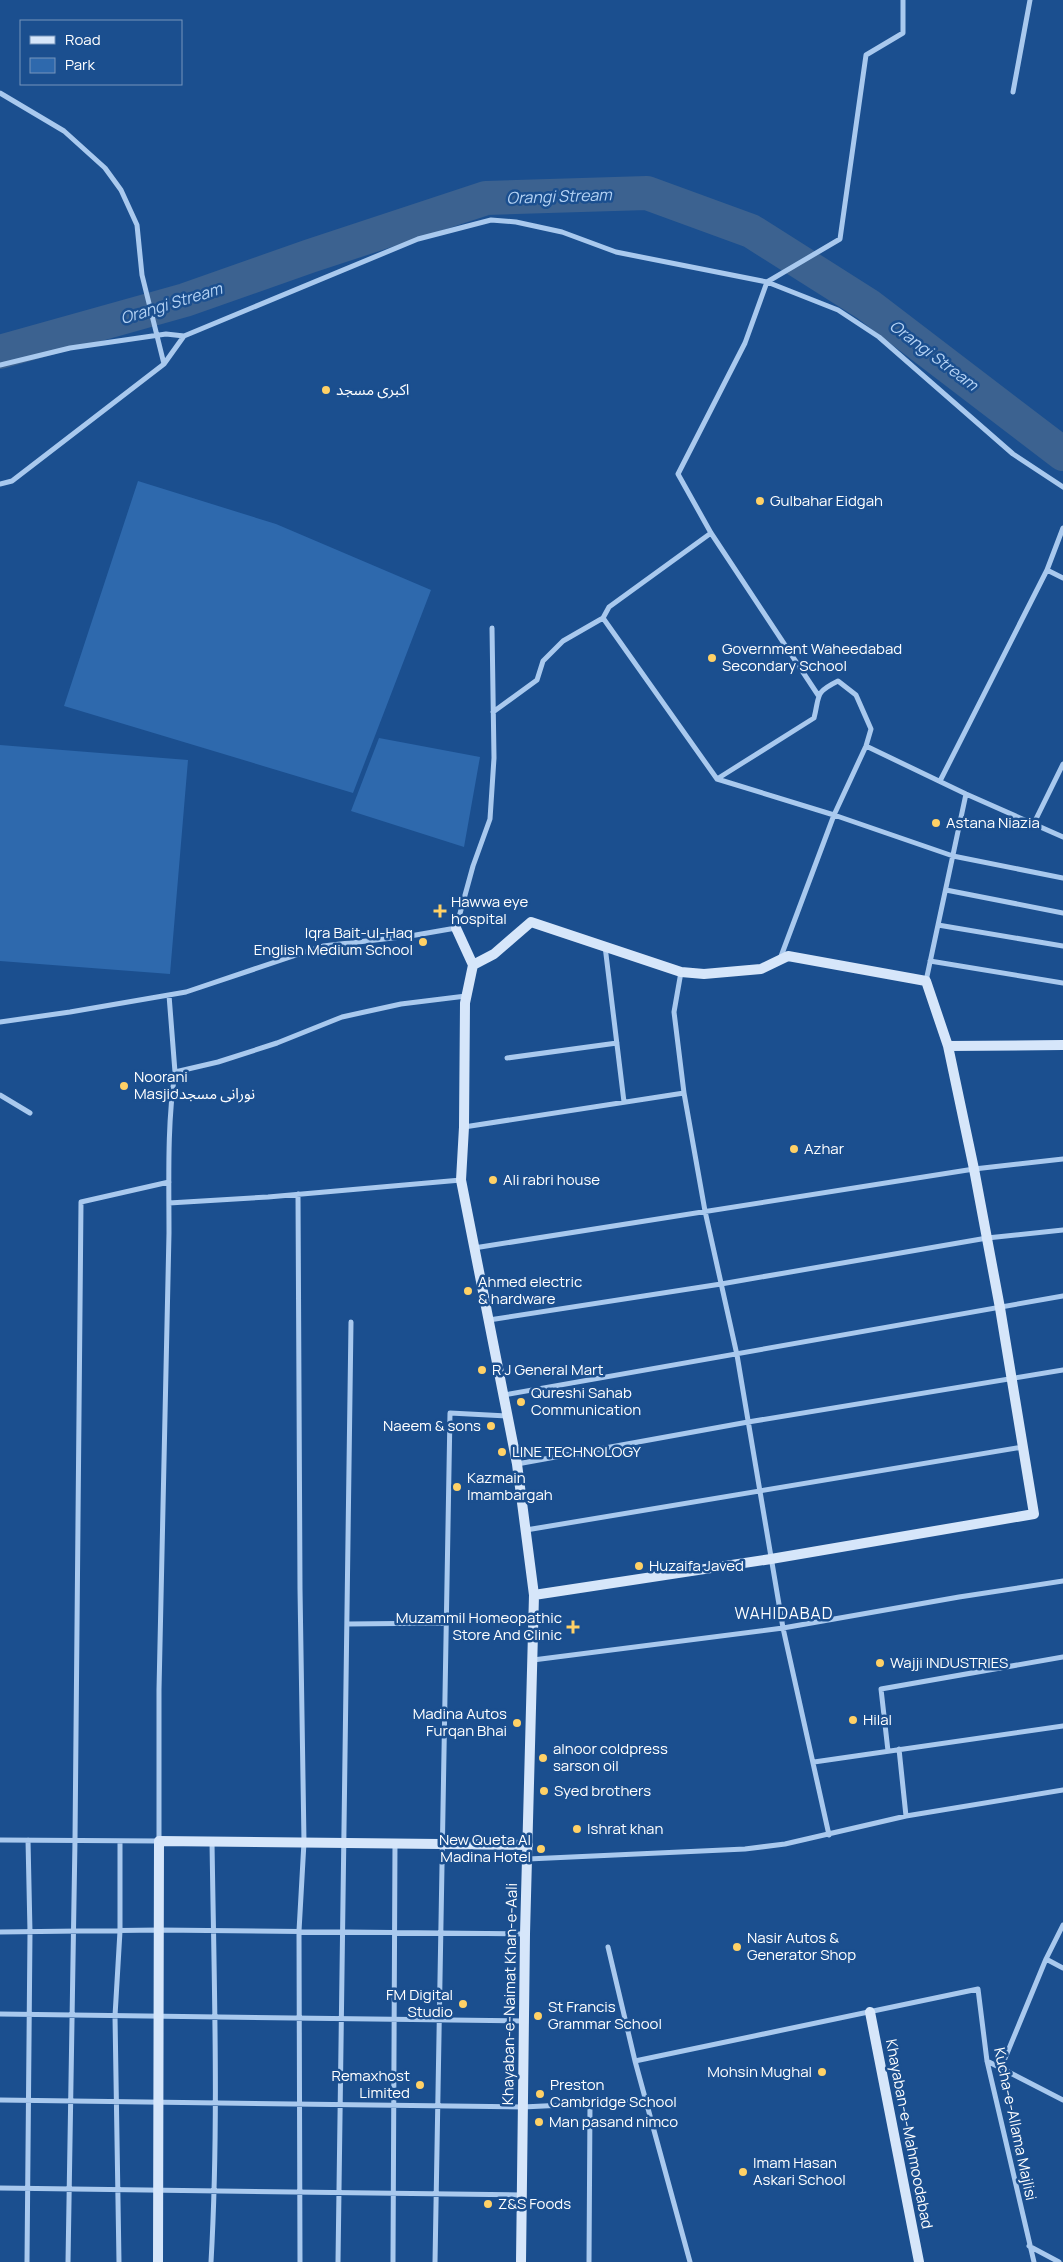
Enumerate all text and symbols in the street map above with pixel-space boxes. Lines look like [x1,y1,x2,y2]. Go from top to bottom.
legend [20,20,182,85]
text: Road [65,29,101,50]
text: Park [65,54,95,75]
water label: Orangi Stream [506,183,613,209]
water label: Orangi Stream [117,277,226,329]
water label: Orangi Stream [885,315,984,396]
place label: اکبری مسجد [336,379,409,400]
marker: اکبری مسجد [320,384,332,396]
place label: Gulbahar Eidgah [770,490,883,511]
marker: Gulbahar Eidgah [754,495,766,507]
place label: Government Waheedabad Secondary School [722,638,902,676]
marker: Government Waheedabad Secondary School [706,652,718,664]
place label: Astana Niazia [946,812,1040,833]
marker: Astana Niazia [930,817,942,829]
place label: Hawwa eye hospital [451,891,528,929]
marker: Hawwa eye hospital [433,904,447,918]
place label: Iqra Bait-ul-Haq English Medium School [254,922,413,960]
marker: Iqra Bait-ul-Haq English Medium School [417,936,429,948]
place label: Noorani Masjidنورانی مسجد [134,1066,255,1104]
marker: Noorani Masjidنورانی مسجد [118,1080,130,1092]
place label: Azhar [804,1138,845,1159]
marker: Azhar [788,1143,800,1155]
place label: Ali rabri house [503,1169,600,1190]
marker: Ali rabri house [487,1174,499,1186]
place label: Ahmed electric & hardware [478,1271,582,1309]
marker: Ahmed electric & hardware [462,1285,474,1297]
place label: R J General Mart [492,1359,603,1380]
marker: R J General Mart [476,1364,488,1376]
place label: Qureshi Sahab Communication [531,1382,641,1420]
marker: Qureshi Sahab Communication [515,1396,527,1408]
place label: Naeem & sons [383,1415,481,1436]
marker: Naeem & sons [485,1420,497,1432]
place label: LINE TECHNOLOGY [512,1441,642,1462]
marker: LINE TECHNOLOGY [496,1446,508,1458]
place label: Kazmain Imambargah [467,1467,553,1505]
marker: Kazmain Imambargah [451,1481,463,1493]
place label: Huzaifa Javed [649,1555,744,1576]
marker: Huzaifa Javed [633,1560,645,1572]
district label: WAHIDABAD [735,1602,833,1624]
place label: Muzammil Homeopathic Store And Clinic [396,1607,562,1645]
marker: Muzammil Homeopathic Store And Clinic [566,1620,580,1634]
place label: Wajji INDUSTRIES [890,1652,1008,1673]
marker: Wajji INDUSTRIES [874,1657,886,1669]
place label: Madina Autos Furqan Bhai [413,1703,507,1741]
place label: Hilal [863,1709,892,1730]
marker: Hilal [847,1714,859,1726]
marker: Madina Autos Furqan Bhai [511,1717,523,1729]
place label: alnoor coldpress sarson oil [553,1738,668,1776]
marker: alnoor coldpress sarson oil [537,1752,549,1764]
place label: Syed brothers [554,1780,651,1801]
marker: Syed brothers [538,1785,550,1797]
place label: Ishrat khan [587,1818,663,1839]
marker: Ishrat khan [571,1823,583,1835]
place label: New Queta Al Madina Hotel [439,1829,531,1867]
marker: New Queta Al Madina Hotel [535,1843,547,1855]
street label: Khayaban-e-Naimat Khan-e-Aali [497,1883,522,2105]
place label: Nasir Autos & Generator Shop [747,1927,856,1965]
marker: Nasir Autos & Generator Shop [731,1941,743,1953]
place label: FM Digital Studio [386,1984,453,2022]
place label: St Francis Grammar School [548,1996,662,2034]
marker: FM Digital Studio [457,1998,469,2010]
marker: St Francis Grammar School [532,2010,544,2022]
street label: Khayaban-e-Mahmoodabad [881,2037,938,2230]
street label: Kucha-e-Allama Majlisi [989,2045,1042,2202]
place label: Mohsin Mughal [707,2061,812,2082]
place label: Remaxhost Limited [331,2065,410,2103]
marker: Mohsin Mughal [816,2066,828,2078]
place label: Preston Cambridge School [550,2074,677,2112]
marker: Remaxhost Limited [414,2079,426,2091]
marker: Preston Cambridge School [534,2088,546,2100]
place label: Man pasand nimco [549,2111,678,2132]
marker: Man pasand nimco [533,2116,545,2128]
place label: Imam Hasan Askari School [753,2152,846,2190]
marker: Imam Hasan Askari School [737,2166,749,2178]
place label: Z&S Foods [498,2193,571,2214]
marker: Z&S Foods [482,2198,494,2210]

